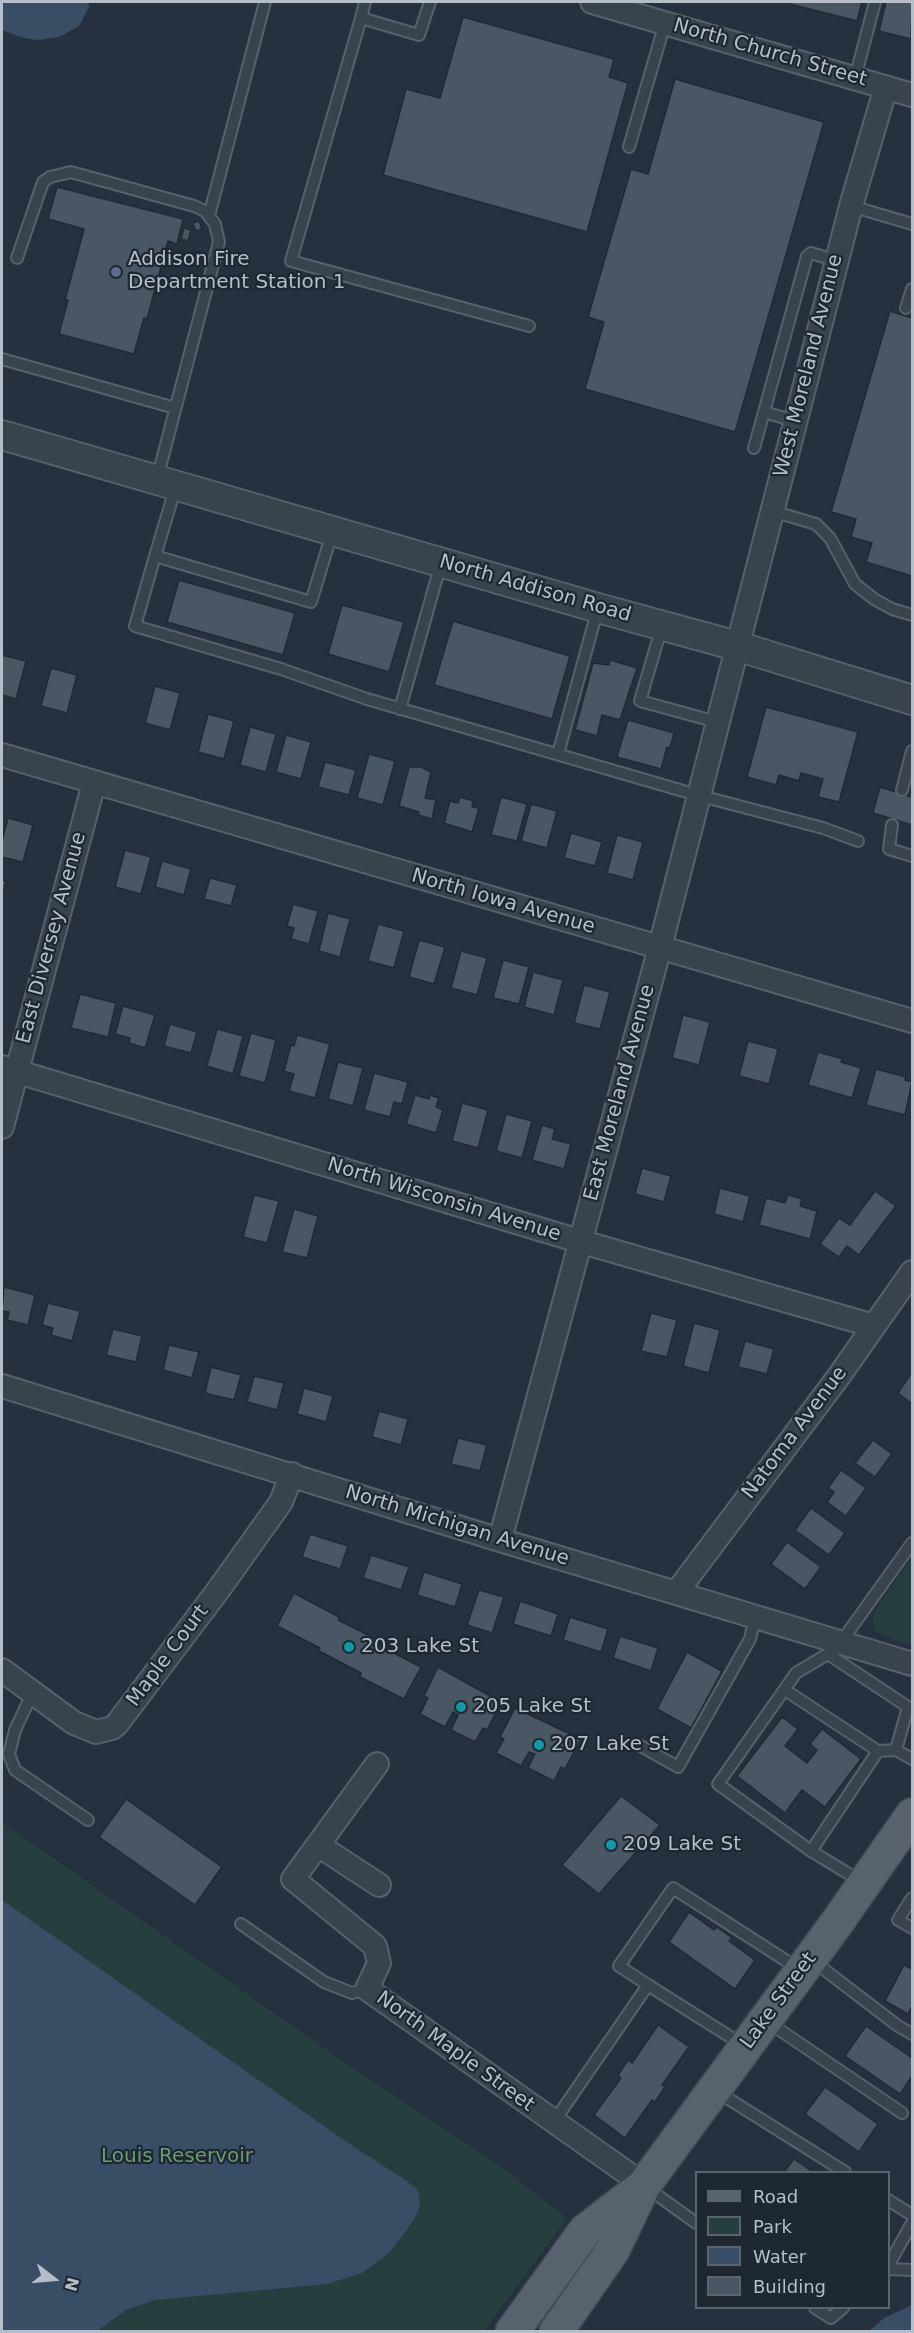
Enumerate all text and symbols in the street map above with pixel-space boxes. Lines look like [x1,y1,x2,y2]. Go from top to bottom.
street label: North Church Street [670,14,870,92]
place label: Addison Fire Department Station 1 [128,248,346,295]
street label: West Moreland Avenue [770,252,848,480]
marker: Addison Fire Department Station 1 [109,265,123,279]
street label: North Addison Road [436,550,634,628]
street label: East Diversey Avenue [12,830,92,1046]
street label: North Iowa Avenue [409,864,597,940]
street label: East Moreland Avenue [580,982,660,1204]
street label: North Wisconsin Avenue [324,1153,564,1247]
street label: Natoma Avenue [737,1362,853,1504]
street label: North Michigan Avenue [342,1481,572,1571]
street label: Maple Court [122,1600,214,1712]
place label: 203 Lake St [361,1635,479,1659]
marker: 203 Lake St [342,1640,356,1654]
place label: 205 Lake St [473,1695,591,1719]
marker: 205 Lake St [454,1700,468,1714]
place label: 207 Lake St [551,1733,669,1757]
marker: 207 Lake St [532,1738,546,1752]
place label: 209 Lake St [623,1833,741,1857]
marker: 209 Lake St [604,1838,618,1852]
street label: Lake Street [736,1948,822,2054]
street label: North Maple Street [371,1987,539,2117]
park label: Louis Reservoir [101,2145,253,2169]
legend [695,2171,890,2309]
text: Road [753,2186,798,2207]
text: Park [753,2216,792,2237]
text: Water [753,2246,806,2267]
north arrow [24,2249,84,2309]
text: N [61,2275,83,2293]
text: Building [753,2276,826,2297]

